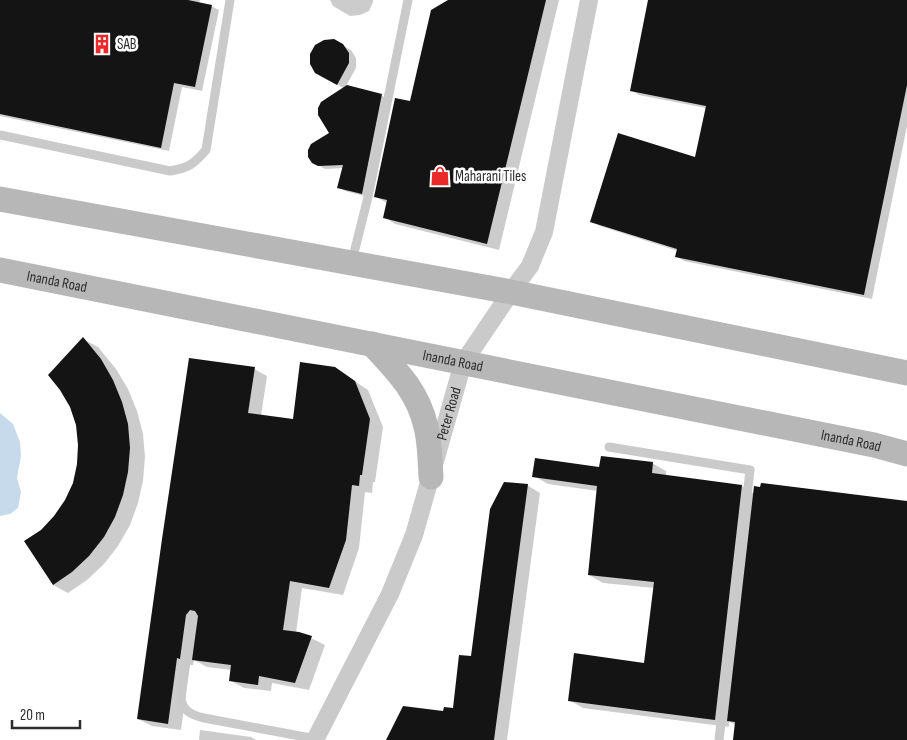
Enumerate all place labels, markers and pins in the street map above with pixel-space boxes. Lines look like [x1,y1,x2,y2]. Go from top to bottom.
building icon: SAB [91,33,113,55]
place label: SAB [117,35,137,54]
shop icon: Maharani Tiles [429,165,451,187]
place label: Maharani Tiles [455,167,526,186]

